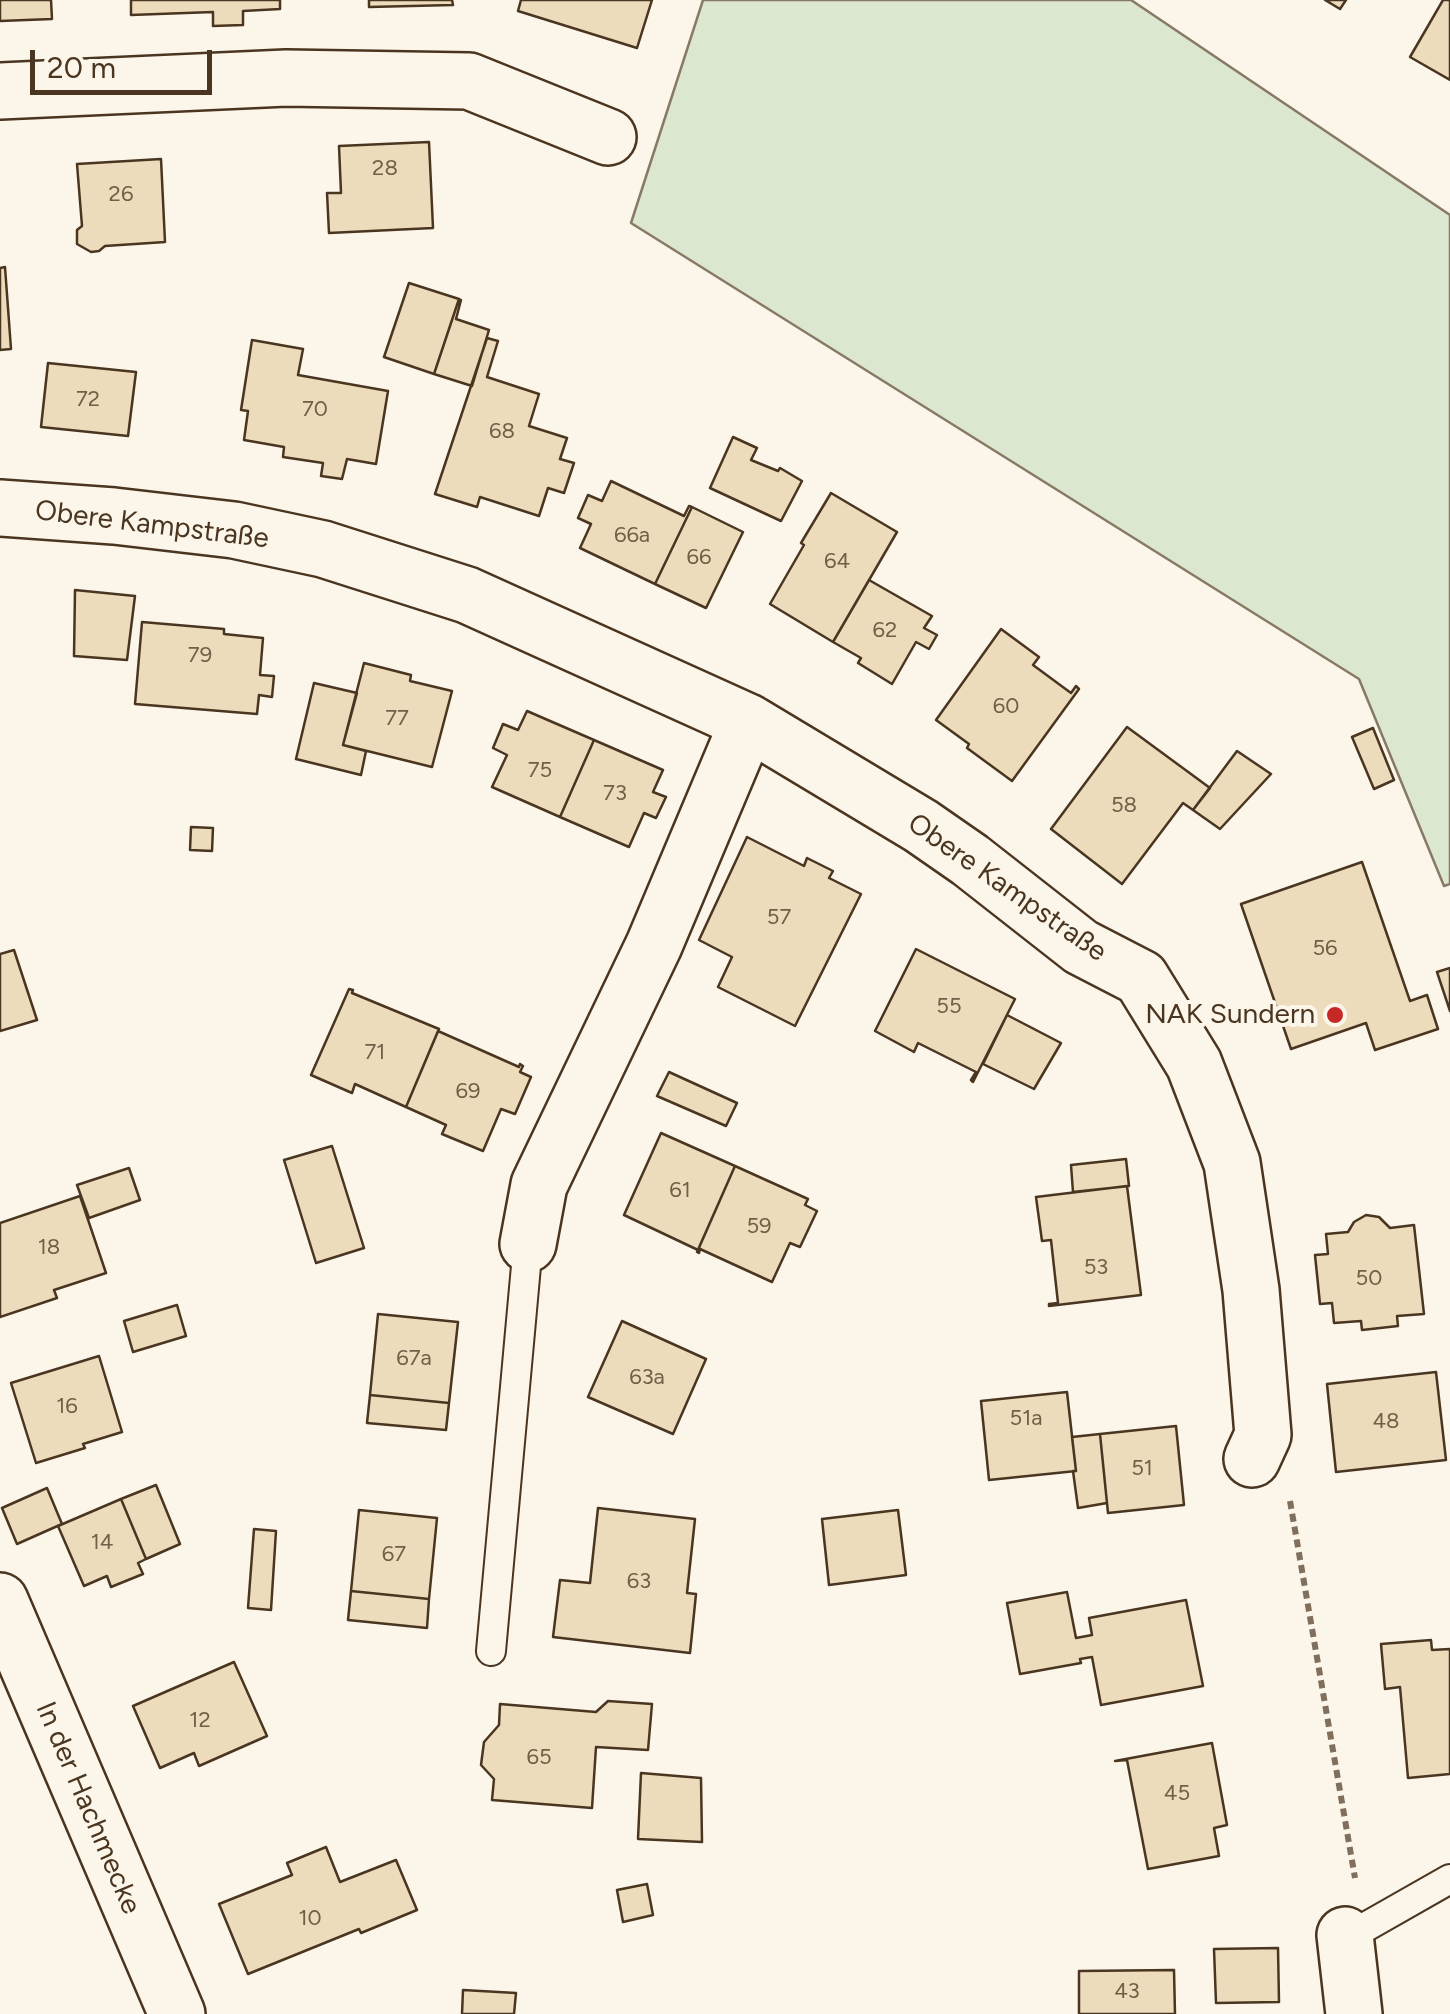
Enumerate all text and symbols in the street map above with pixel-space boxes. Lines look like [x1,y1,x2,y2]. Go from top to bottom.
scale bar [35,30,218,92]
text: 20 m [47,49,116,86]
house number: 28 [372,156,398,182]
house number: 26 [109,182,133,208]
house number: 72 [76,387,100,413]
house number: 70 [302,397,328,423]
house number: 68 [489,419,515,445]
street label: Obere Kampstraße [33,494,271,556]
house number: 66a [614,523,650,549]
house number: 66 [687,545,711,571]
house number: 64 [824,549,850,575]
house number: 62 [873,618,897,644]
house number: 79 [188,643,212,669]
house number: 60 [993,694,1019,720]
house number: 77 [385,706,409,732]
house number: 75 [528,758,552,784]
house number: 73 [603,781,627,807]
house number: 58 [1111,793,1137,819]
street label: Obere Kampstraße [901,807,1113,969]
house number: 57 [767,905,791,931]
house number: 56 [1312,936,1338,962]
house number: 55 [936,994,962,1020]
place label: NAK Sundern [1145,998,1315,1032]
marker: NAK Sundern [1324,1004,1346,1026]
house number: 71 [365,1040,385,1066]
house number: 69 [456,1079,480,1105]
house number: 61 [669,1178,691,1204]
house number: 59 [746,1214,772,1240]
house number: 18 [38,1235,60,1261]
house number: 53 [1084,1255,1108,1281]
house number: 50 [1356,1266,1382,1292]
house number: 67a [396,1346,432,1372]
house number: 63a [629,1365,665,1391]
house number: 16 [56,1394,78,1420]
house number: 51a [1010,1406,1042,1432]
house number: 48 [1372,1409,1400,1435]
house number: 51 [1131,1456,1153,1482]
house number: 14 [91,1530,113,1556]
house number: 67 [382,1542,406,1568]
house number: 63 [627,1569,651,1595]
street label: In der Hachmecke [28,1697,148,1919]
house number: 12 [189,1708,211,1734]
house number: 65 [526,1745,552,1771]
house number: 45 [1164,1781,1190,1807]
house number: 10 [298,1906,322,1932]
house number: 43 [1114,1979,1140,2005]

